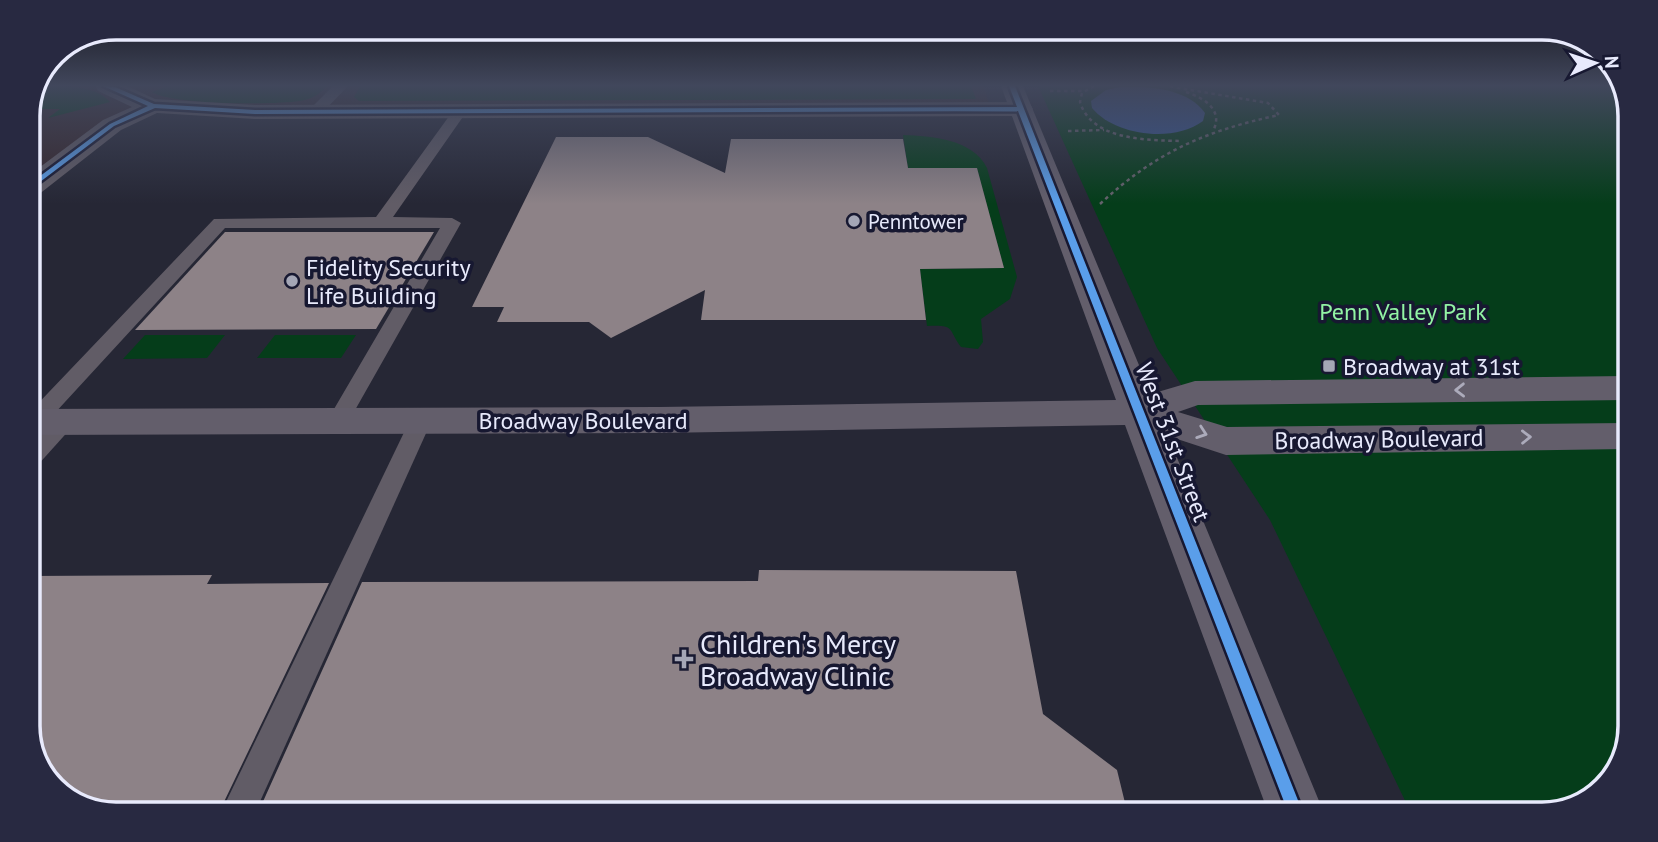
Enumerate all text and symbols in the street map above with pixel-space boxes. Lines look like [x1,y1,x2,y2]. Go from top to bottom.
north arrow [1560,28,1630,98]
text: N [1600,55,1624,69]
place label: Penntower [868,208,964,235]
marker: Penntower [846,213,862,229]
place label: Fidelity Security Life Building [306,252,471,311]
marker: Fidelity Security Life Building [284,273,300,289]
park label: Penn Valley Park [1319,296,1487,327]
place label: Broadway at 31st [1343,351,1520,382]
street label: West 31st Street [1128,358,1218,526]
marker: Broadway at 31st [1321,358,1337,374]
one-way arrow [1454,382,1465,398]
street label: Broadway Boulevard [478,405,688,436]
street label: Broadway Boulevard [1274,422,1484,456]
one-way arrow [1196,425,1208,439]
one-way arrow [1521,430,1532,445]
place label: Children's Mercy Broadway Clinic [700,625,896,694]
marker: Children's Mercy Broadway Clinic [674,649,694,669]

